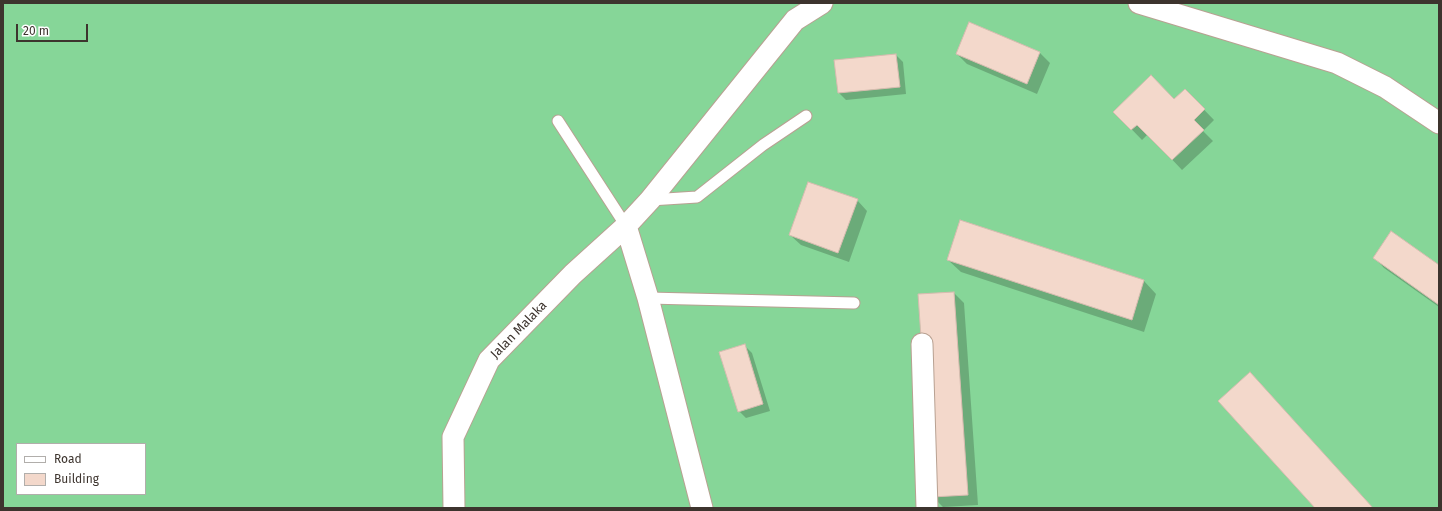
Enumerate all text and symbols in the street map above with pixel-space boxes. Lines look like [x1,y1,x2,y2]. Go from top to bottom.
scale bar [18,16,90,42]
text: 20 m [23,24,49,38]
street label: Jalan Malaka [488,298,550,362]
legend [16,443,146,495]
text: Road [54,452,82,466]
text: Building [54,472,99,486]

